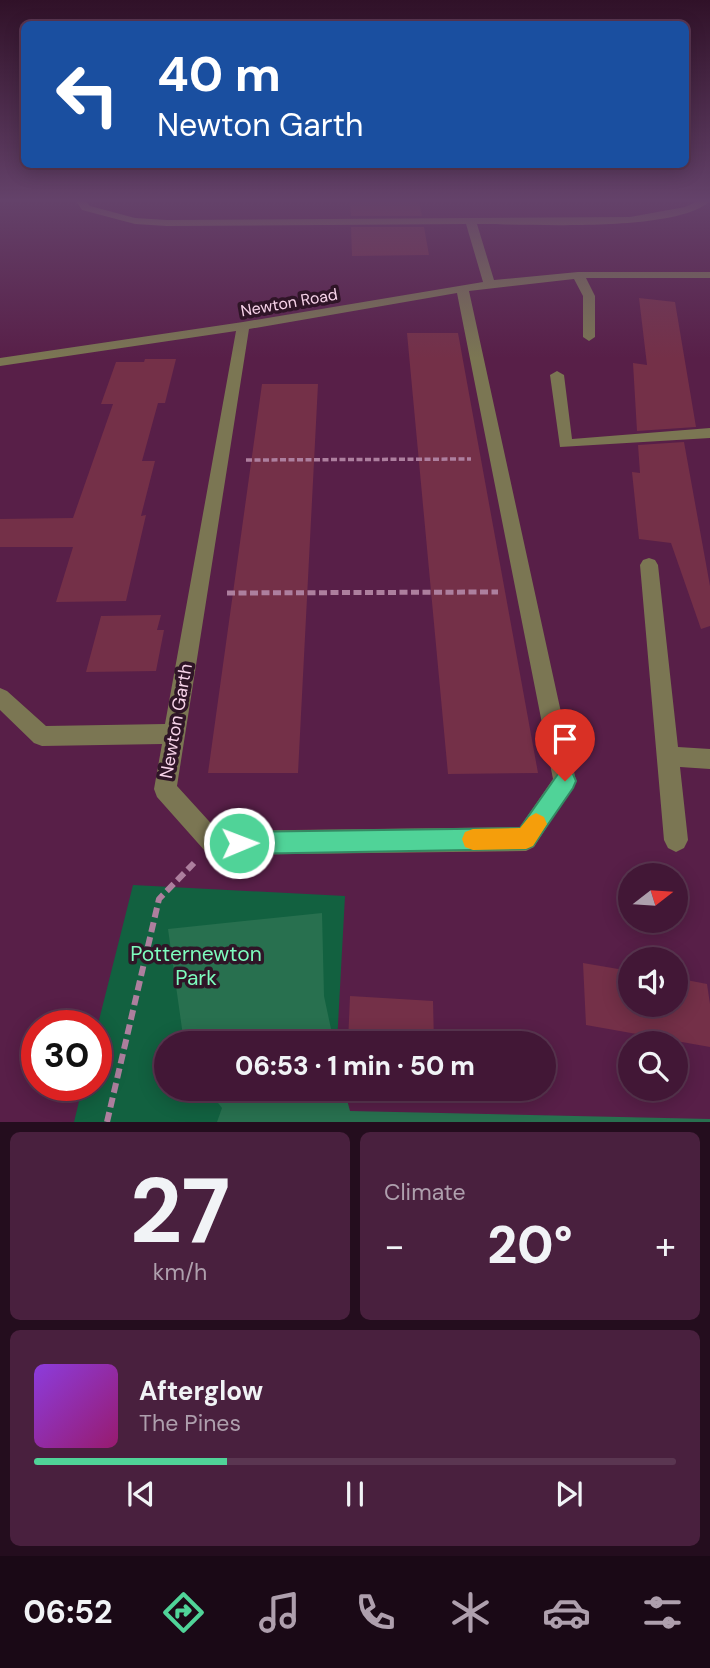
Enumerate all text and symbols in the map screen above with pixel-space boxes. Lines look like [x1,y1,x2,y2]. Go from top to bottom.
text: 40 m [157,42,281,106]
icon: left [42,49,133,140]
text: Newton Garth [157,104,363,146]
street label: Newton Road [239,284,339,321]
street label: Newton Garth [154,662,198,780]
pin [535,709,595,781]
icon: arrive [546,720,584,758]
position arrow [202,806,276,880]
north arrow [618,863,688,933]
map controls [618,863,688,1101]
park label: Potternewton Park [130,940,262,992]
button: sound [618,947,688,1017]
speed limit sign: 30 [21,1010,112,1101]
button: search [618,1031,688,1101]
text: 06:53 · 1 min · 50 m [235,1049,475,1083]
text: 27 [130,1152,230,1270]
text: Climate [384,1177,466,1207]
text: 20° [487,1211,573,1279]
text: − [384,1221,405,1271]
text: + [655,1221,676,1271]
text: km/h [153,1257,207,1287]
text: Afterglow [139,1374,263,1408]
text: The Pines [139,1408,241,1438]
icon: previous [122,1475,160,1513]
icon: pause [336,1475,374,1513]
icon: next [550,1475,588,1513]
icon: directions [159,1588,208,1637]
icon: music [255,1588,304,1637]
icon: phone [351,1588,400,1637]
icon: climate [446,1588,495,1637]
icon: car [542,1588,591,1637]
icon: filters [638,1588,687,1637]
text: 06:52 [23,1591,112,1633]

